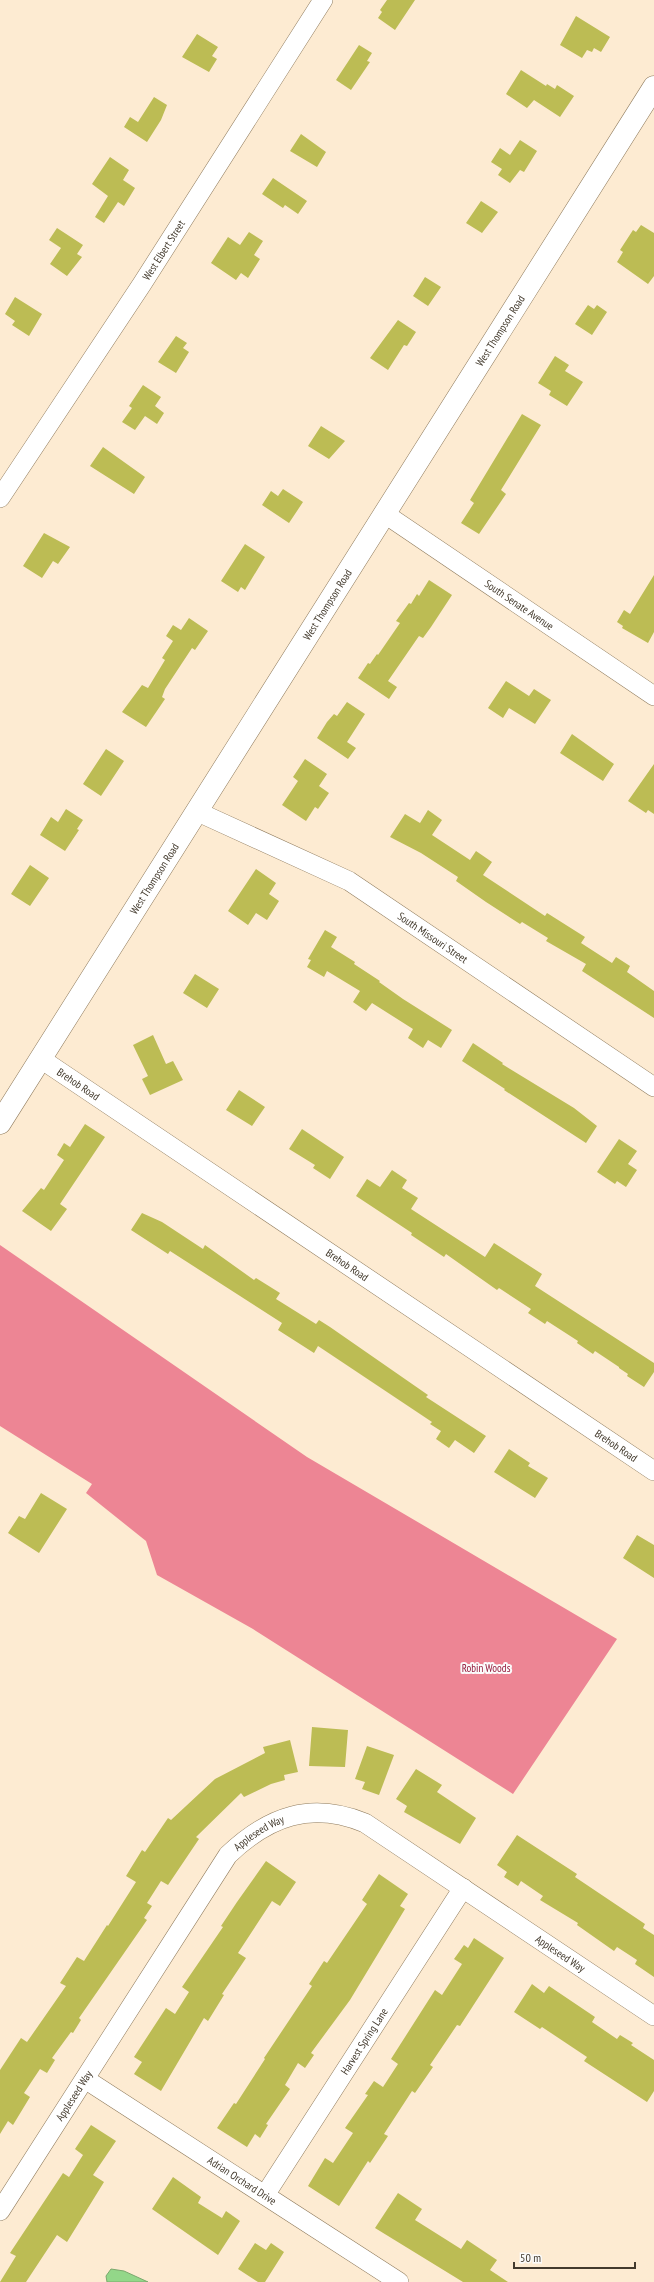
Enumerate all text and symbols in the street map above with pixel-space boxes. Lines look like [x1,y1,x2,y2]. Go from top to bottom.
street label: West Elbert Street [139,217,188,283]
street label: West Thompson Road [473,292,528,369]
street label: West Thompson Road [300,566,355,643]
street label: South Senate Avenue [482,576,557,633]
street label: West Thompson Road [127,840,182,917]
street label: South Missouri Street [395,909,470,966]
street label: Brehob Road [54,1065,102,1104]
street label: Brehob Road [323,1246,371,1284]
street label: Brehob Road [592,1426,640,1465]
park label: Robin Woods [462,1661,511,1675]
street label: Appleseed Way [231,1812,287,1854]
street label: Appleseed Way [533,1932,589,1976]
street label: Harvest Spring Lane [338,2005,391,2077]
street label: Appleseed Way [53,2067,96,2123]
street label: Adrian Orchard Drive [205,2153,280,2208]
scale bar [514,2244,635,2270]
text: 50 m [520,2250,541,2265]

